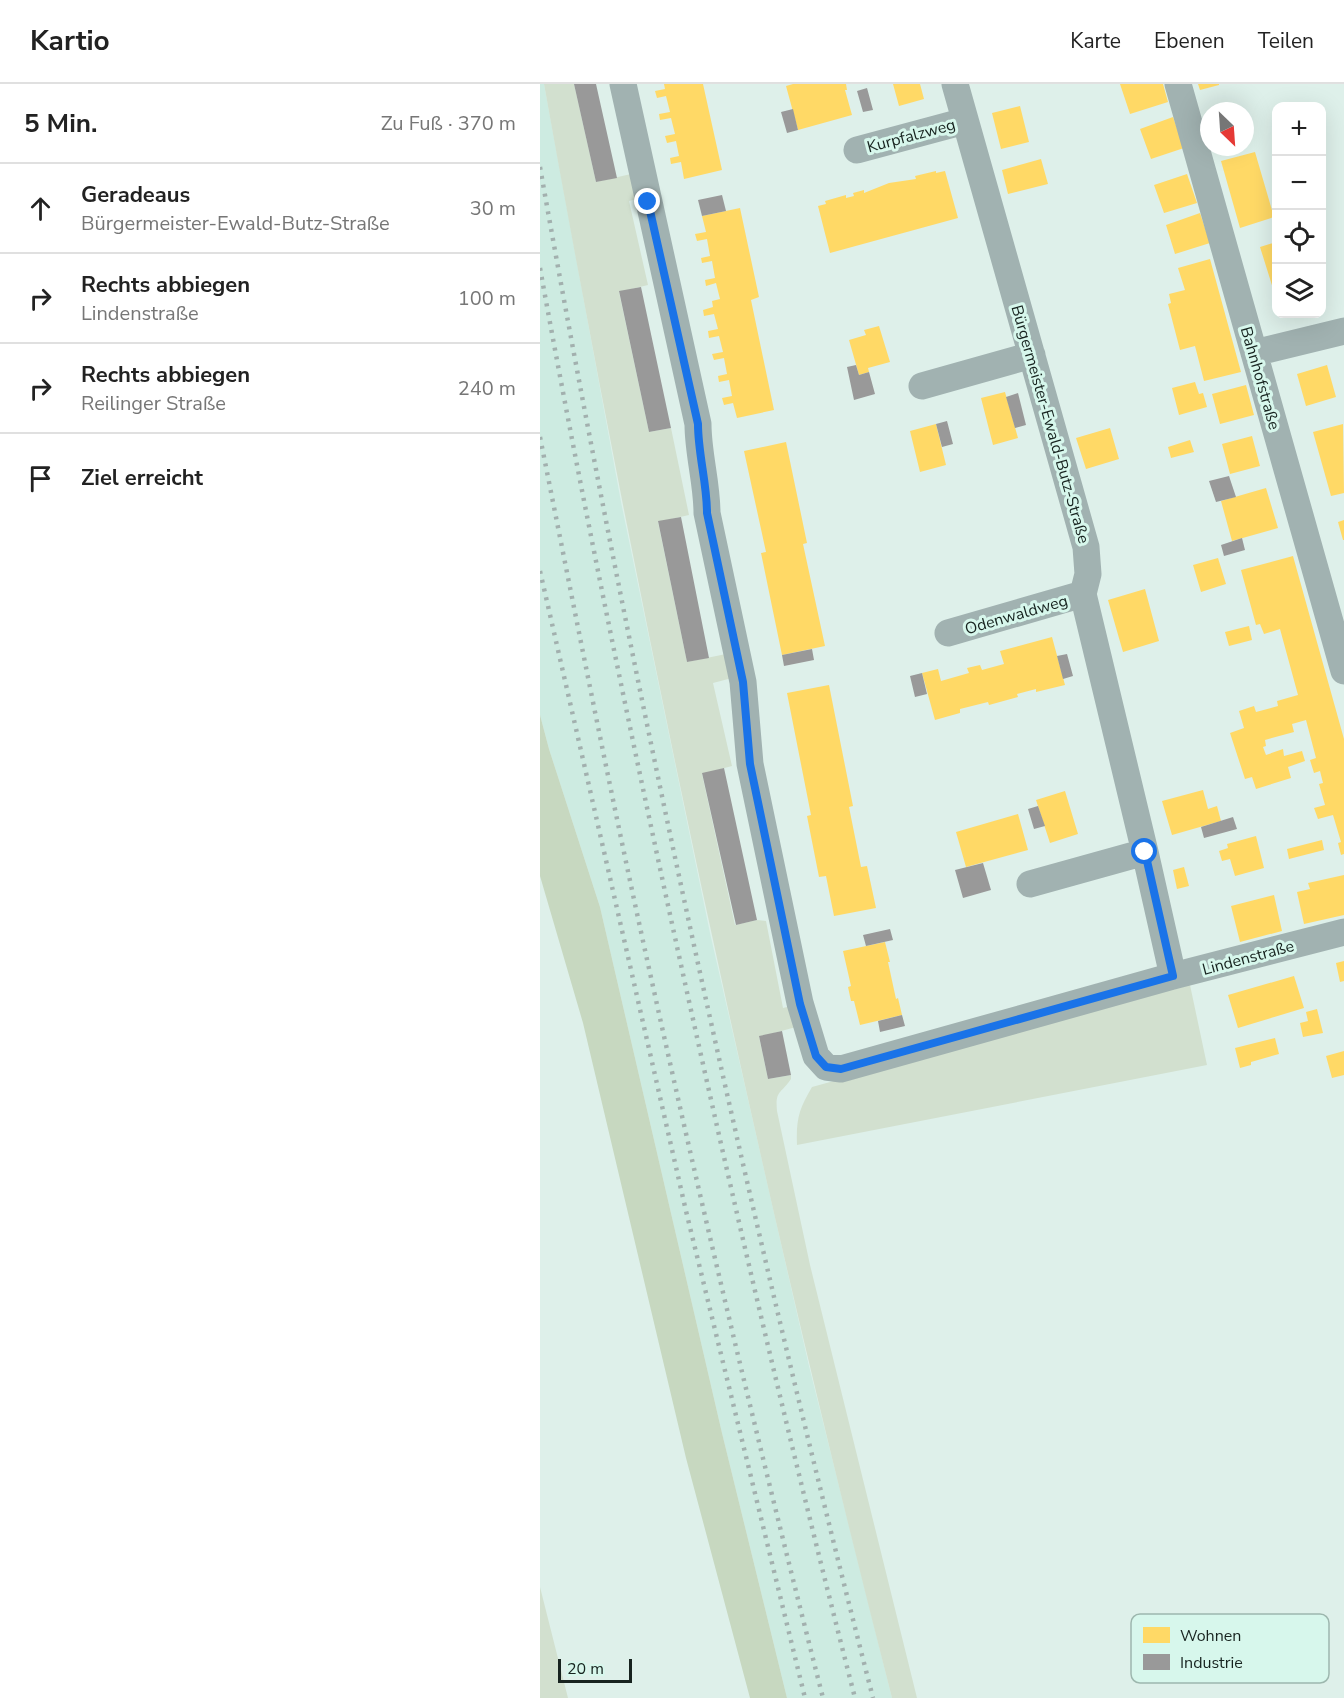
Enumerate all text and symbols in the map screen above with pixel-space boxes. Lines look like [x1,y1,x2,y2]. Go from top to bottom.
text: Kartio [30,22,110,60]
text: Karte [1070,27,1121,55]
text: Ebenen [1154,27,1225,55]
text: Teilen [1258,27,1314,55]
north arrow [1200,102,1254,156]
map controls [1272,102,1326,318]
button: + [1272,102,1326,156]
text: 5 Min. [24,106,97,141]
text: Zu Fuß · 370 m [381,110,516,137]
street label: Kurpfalzweg [865,114,958,158]
button: − [1272,156,1326,210]
text: Geradeaus [81,180,190,210]
route end [634,188,660,214]
icon: ahead [24,192,57,225]
text: 30 m [470,195,516,222]
text: Bürgermeister-Ewald-Butz-Straße [81,210,390,237]
button: locate [1272,210,1326,264]
button: layers [1272,264,1326,318]
text: Rechts abbiegen [81,270,250,300]
icon: right [24,282,57,315]
text: 100 m [458,285,516,312]
text: Lindenstraße [81,300,199,327]
street label: Bürgermeister-Ewald-Butz-Straße [1005,303,1095,546]
street label: Bahnhofstraße [1235,324,1285,432]
text: Rechts abbiegen [81,360,250,390]
icon: right [24,372,57,405]
text: 240 m [458,375,516,402]
text: Reilinger Straße [81,390,226,417]
icon: arrive [24,462,57,495]
text: Ziel erreicht [81,463,203,493]
street label: Odenwaldweg [962,590,1070,640]
route start [1131,838,1157,864]
street label: Lindenstraße [1200,935,1297,981]
legend [1131,1614,1329,1683]
text: Wohnen [1180,1625,1241,1647]
text: Industrie [1180,1652,1243,1674]
scale bar [558,1656,632,1684]
text: 20 m [567,1658,604,1680]

